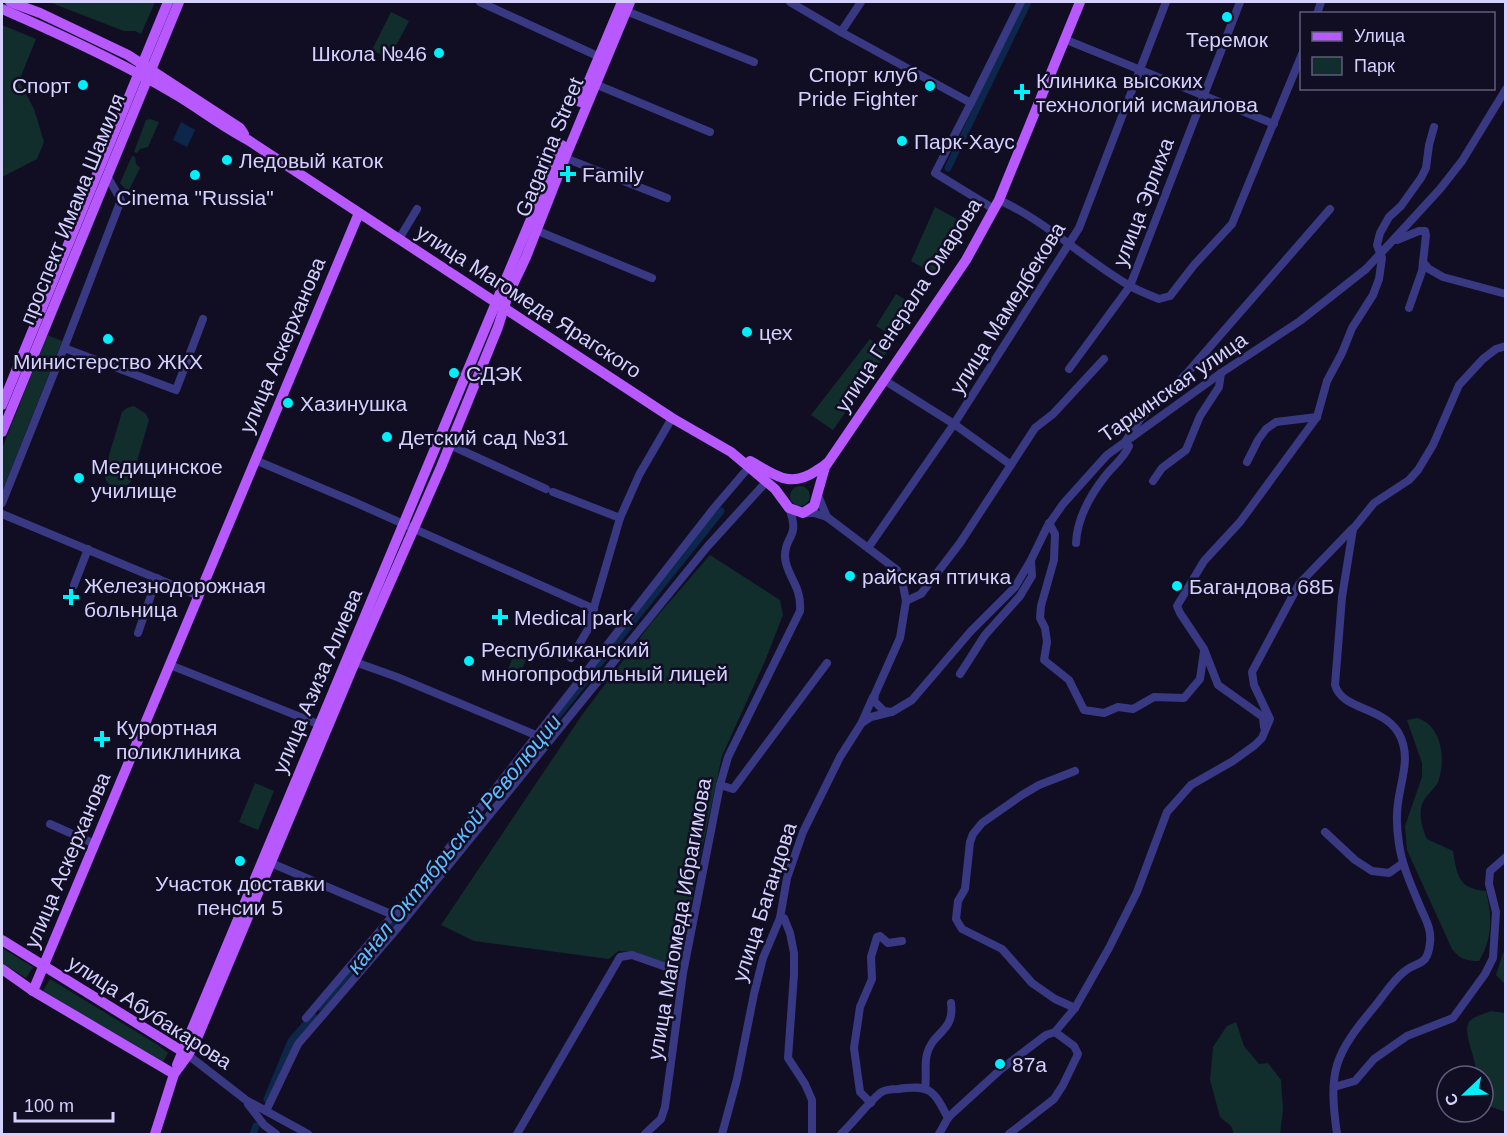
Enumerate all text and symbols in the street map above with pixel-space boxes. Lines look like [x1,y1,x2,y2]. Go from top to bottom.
marker: Теремок [1220,10,1234,24]
legend [1300,12,1495,90]
text: Улица [1354,26,1406,46]
place label: Теремок [1186,28,1269,51]
place label: Школа №46 [311,42,427,65]
marker: Школа №46 [432,46,446,60]
text: Парк [1354,56,1395,76]
place label: Спорт клуб Pride Fighter [798,63,918,110]
place label: Клиника высоких технологий исмаилова [1036,69,1258,116]
place label: Спорт [12,74,71,97]
street label: Gagarina Street [511,74,587,220]
marker: Спорт [76,78,90,92]
marker: Спорт клуб Pride Fighter [923,79,937,93]
marker: Клиника высоких технологий исмаилова [1013,83,1031,101]
street label: проспект Имама Шамиля [15,90,129,328]
place label: Парк-Хаус [914,130,1015,153]
marker: Парк-Хаус [895,134,909,148]
street label: улица Эрлиха [1108,134,1178,269]
place label: Ледовый каток [239,149,384,172]
marker: Ледовый каток [220,153,234,167]
place label: Family [582,163,644,186]
marker: Family [559,165,577,183]
marker: Cinema "Russia" [188,168,202,182]
place label: Cinema "Russia" [116,186,274,209]
street label: улица Генерала Омарова [830,194,986,416]
street label: улица Мамедбекова [945,218,1069,398]
street label: улица Магомеда Ярагского [412,220,646,382]
street label: улица Аскерханова [235,253,330,436]
place label: цех [759,321,793,344]
marker: цех [740,325,754,339]
street label: Таркинская улица [1095,327,1251,446]
marker: Министерство ЖКХ [101,332,115,346]
place label: Министерство ЖКХ [13,350,203,373]
place label: СДЭК [466,362,523,385]
marker: СДЭК [447,366,461,380]
place label: Хазинушка [300,392,407,415]
marker: Хазинушка [281,396,295,410]
place label: Детский сад №31 [399,426,569,449]
marker: Детский сад №31 [380,430,394,444]
place label: Медицинское училище [91,455,223,502]
marker: Медицинское училище [72,471,86,485]
place label: райская птичка [862,565,1011,588]
marker: райская птичка [843,569,857,583]
place label: Железнодорожная больница [84,574,266,621]
place label: Багандова 68Б [1189,575,1334,598]
marker: Багандова 68Б [1170,579,1184,593]
street label: улица Азиза Алиева [268,585,366,777]
marker: Железнодорожная больница [62,588,80,606]
place label: Medical park [514,606,634,629]
marker: Medical park [491,608,509,626]
place label: Республиканский многопрофильный лицей [481,638,728,685]
marker: Республиканский многопрофильный лицей [462,654,476,668]
water label: канал Октябрьской Революции [342,709,566,979]
place label: Курортная поликлиника [116,716,241,763]
marker: Курортная поликлиника [93,730,111,748]
street label: улица Аскерханова [20,768,115,951]
street label: улица Магомеда Ибрагимова [643,776,715,1062]
street label: улица Багандова [727,819,801,985]
marker: Участок доставки пенсии 5 [233,854,247,868]
place label: Участок доставки пенсии 5 [155,872,325,919]
street label: улица Абубакарова [64,951,236,1074]
place label: 87а [1012,1053,1047,1076]
marker: 87а [993,1057,1007,1071]
north arrow [1435,1064,1495,1124]
scale bar [15,1085,112,1123]
text: С [1441,1091,1462,1108]
text: 100 m [24,1096,74,1116]

